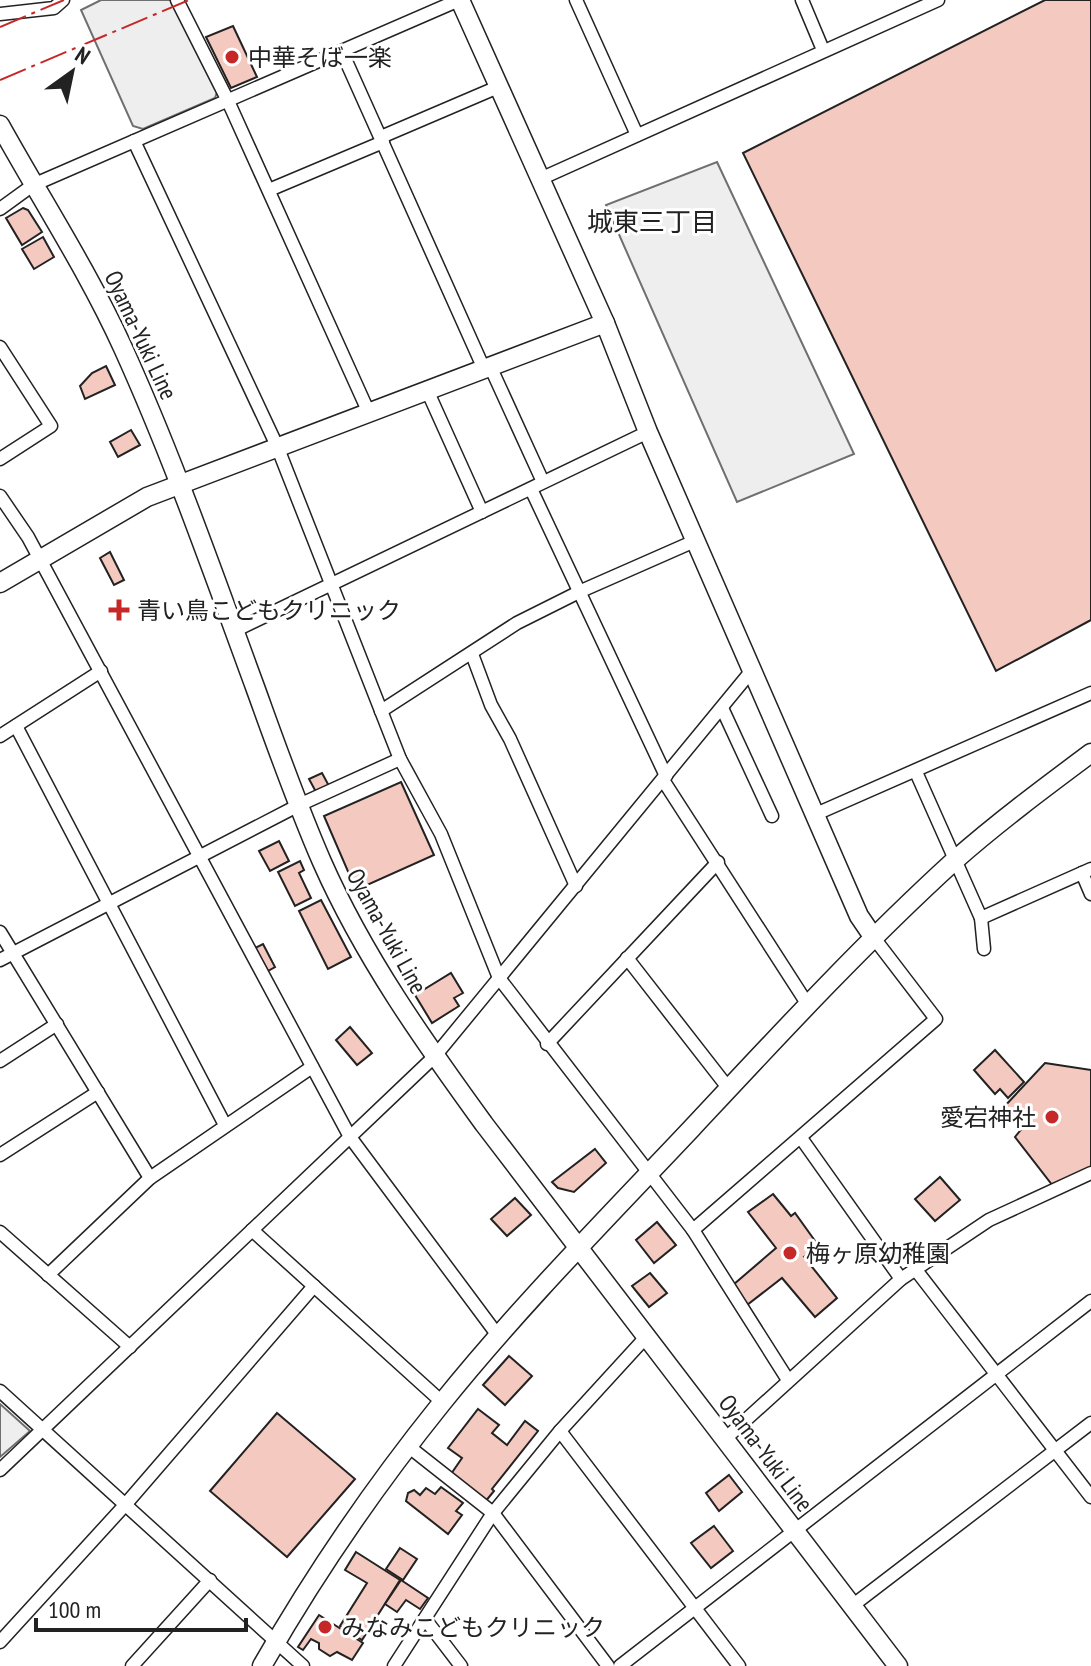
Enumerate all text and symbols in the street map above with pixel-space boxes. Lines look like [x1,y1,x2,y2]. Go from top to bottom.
north arrow [32,32,112,112]
text: N [70,40,96,70]
place label: 中華そば一楽 [248,42,392,73]
marker: 中華そば一楽 [223,48,241,66]
district label: 城東三丁目 [587,205,717,238]
street label: Oyama-Yuki Line [98,266,184,404]
place label: 青い鳥こどもクリニック [137,595,401,626]
marker: 青い鳥こどもクリニック [108,599,130,621]
street label: Oyama-Yuki Line [340,863,434,999]
place label: 愛宕神社 [940,1102,1036,1133]
marker: 愛宕神社 [1043,1108,1061,1126]
place label: 梅ヶ原幼稚園 [806,1238,950,1269]
marker: 梅ヶ原幼稚園 [781,1244,799,1262]
street label: Oyama-Yuki Line [712,1388,820,1518]
scale bar [36,1582,246,1632]
text: 100 m [48,1594,101,1625]
place label: みなみこどもクリニック [341,1612,605,1643]
marker: みなみこどもクリニック [316,1618,334,1636]

